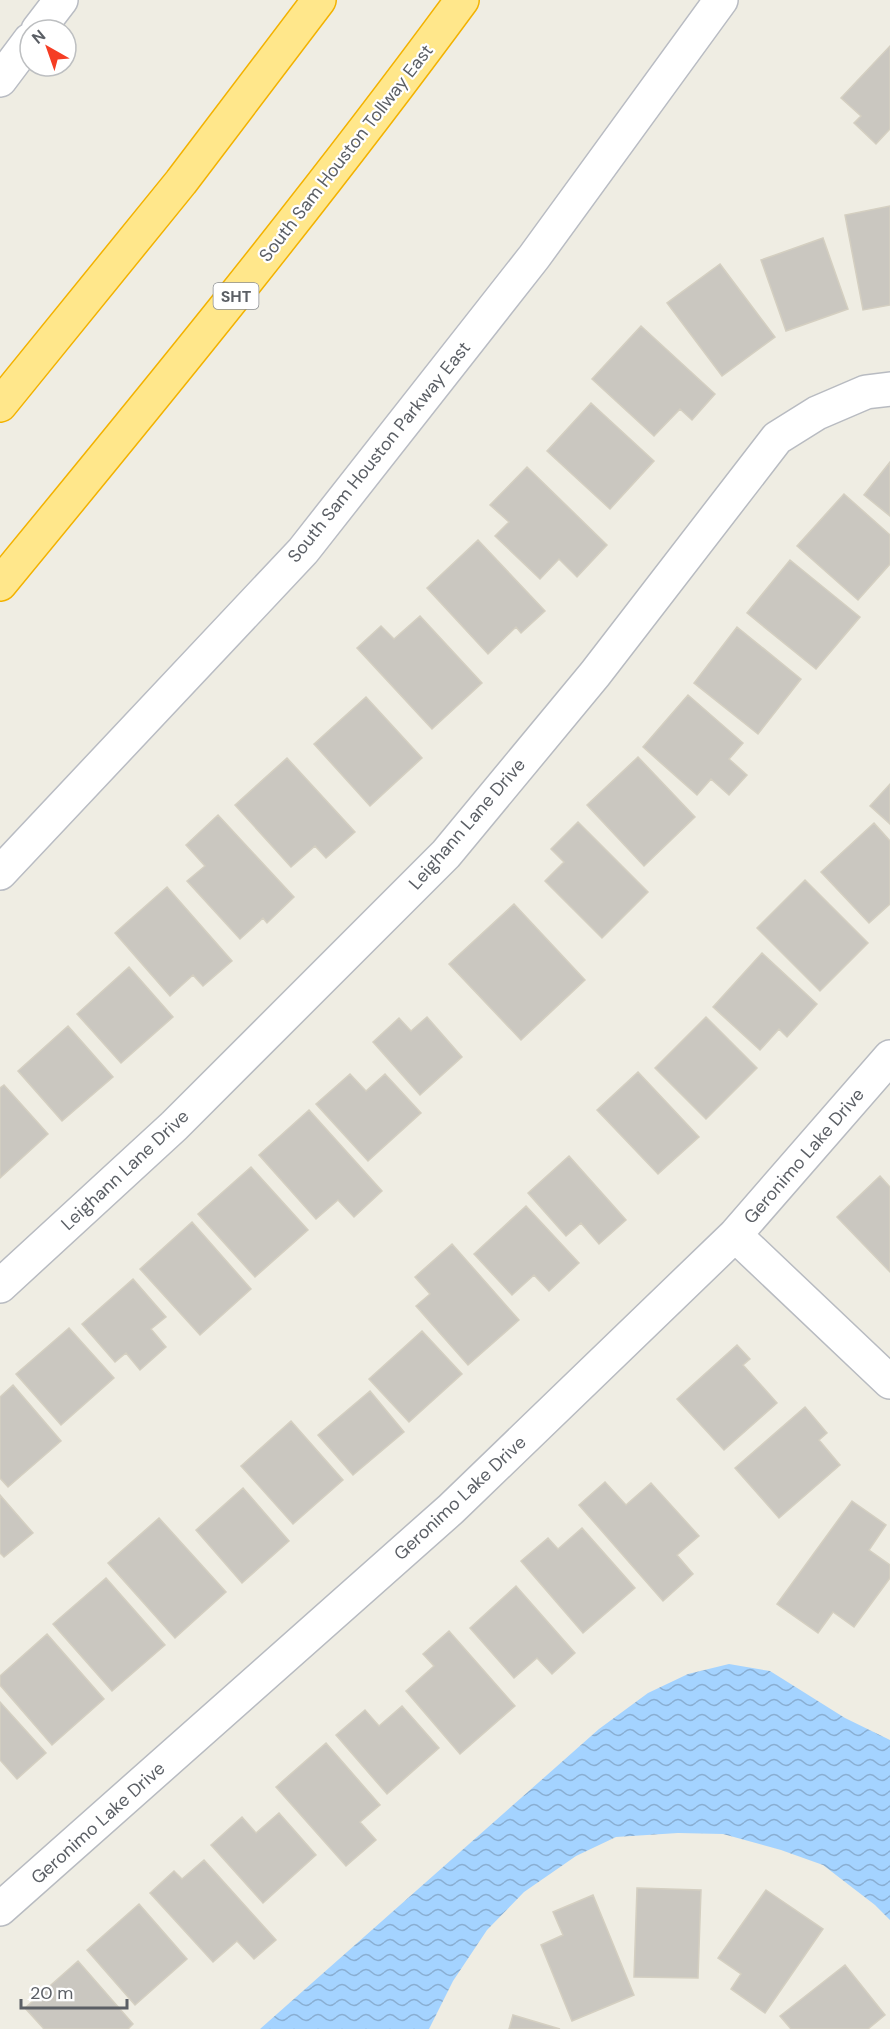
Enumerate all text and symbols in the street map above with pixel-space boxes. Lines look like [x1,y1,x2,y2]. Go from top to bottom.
north arrow [18,18,78,78]
text: N [27,25,50,49]
street label: South Sam Houston Tollway East [254,39,438,267]
road number: SHT [214,283,258,309]
street label: South Sam Houston Parkway East [282,336,476,568]
street label: Leighann Lane Drive [403,753,531,895]
street label: Geronimo Lake Drive [738,1083,870,1229]
street label: Leighann Lane Drive [56,1104,194,1236]
street label: Geronimo Lake Drive [389,1430,531,1566]
street label: Geronimo Lake Drive [26,1756,170,1890]
scale bar [21,1972,128,2010]
text: 20 m [30,1981,73,2005]

